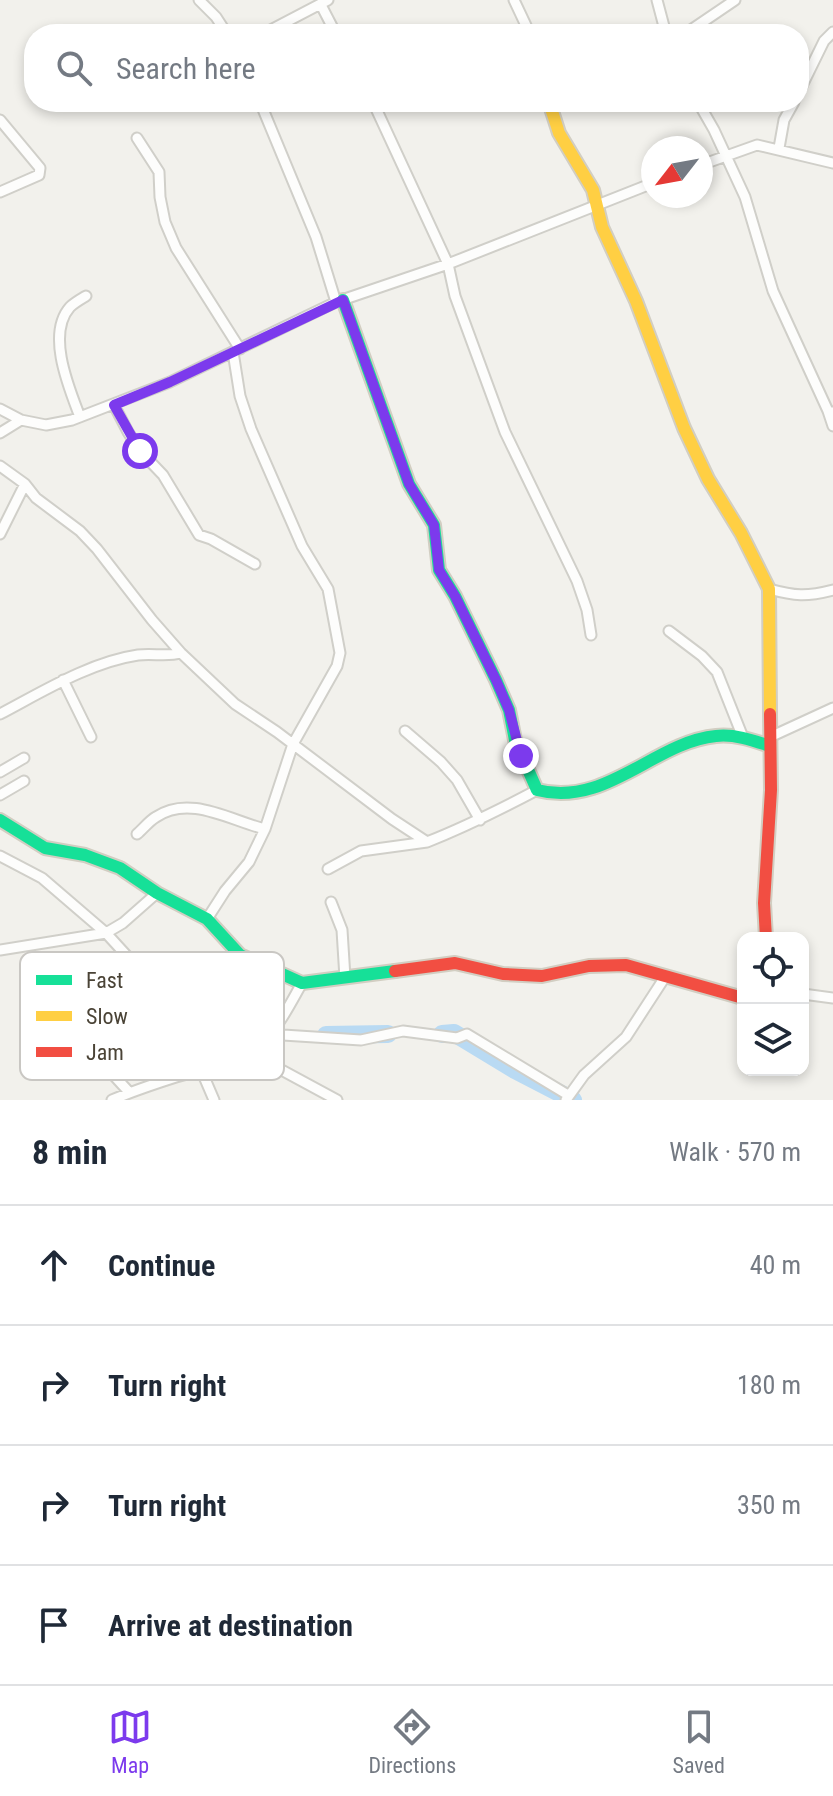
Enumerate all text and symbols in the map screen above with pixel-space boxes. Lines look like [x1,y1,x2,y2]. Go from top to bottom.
search box [24,24,809,112]
icon: search [52,46,96,90]
text: Search here [116,51,256,86]
north arrow [641,136,713,208]
route start [122,433,158,469]
route end [503,738,539,774]
map controls [737,932,809,1076]
button: locate [737,932,809,1004]
legend [20,952,284,1080]
text: Fast [86,968,123,993]
text: Slow [86,1004,128,1029]
button: layers [737,1004,809,1076]
text: Jam [86,1040,124,1065]
text: 8 min [32,1132,108,1172]
text: Walk · 570 m [669,1137,801,1167]
icon: ahead [32,1243,76,1287]
text: Continue [108,1248,215,1283]
text: 40 m [750,1250,801,1280]
icon: right [32,1363,76,1407]
text: Turn right [108,1368,226,1403]
text: 180 m [737,1370,801,1400]
icon: right [32,1483,76,1527]
text: Turn right [108,1488,226,1523]
text: 350 m [737,1490,801,1520]
icon: arrive [32,1603,76,1647]
text: Arrive at destination [108,1608,353,1643]
tab: Map [108,1705,152,1778]
tab: Directions [368,1705,456,1778]
tab: Saved [673,1705,725,1778]

